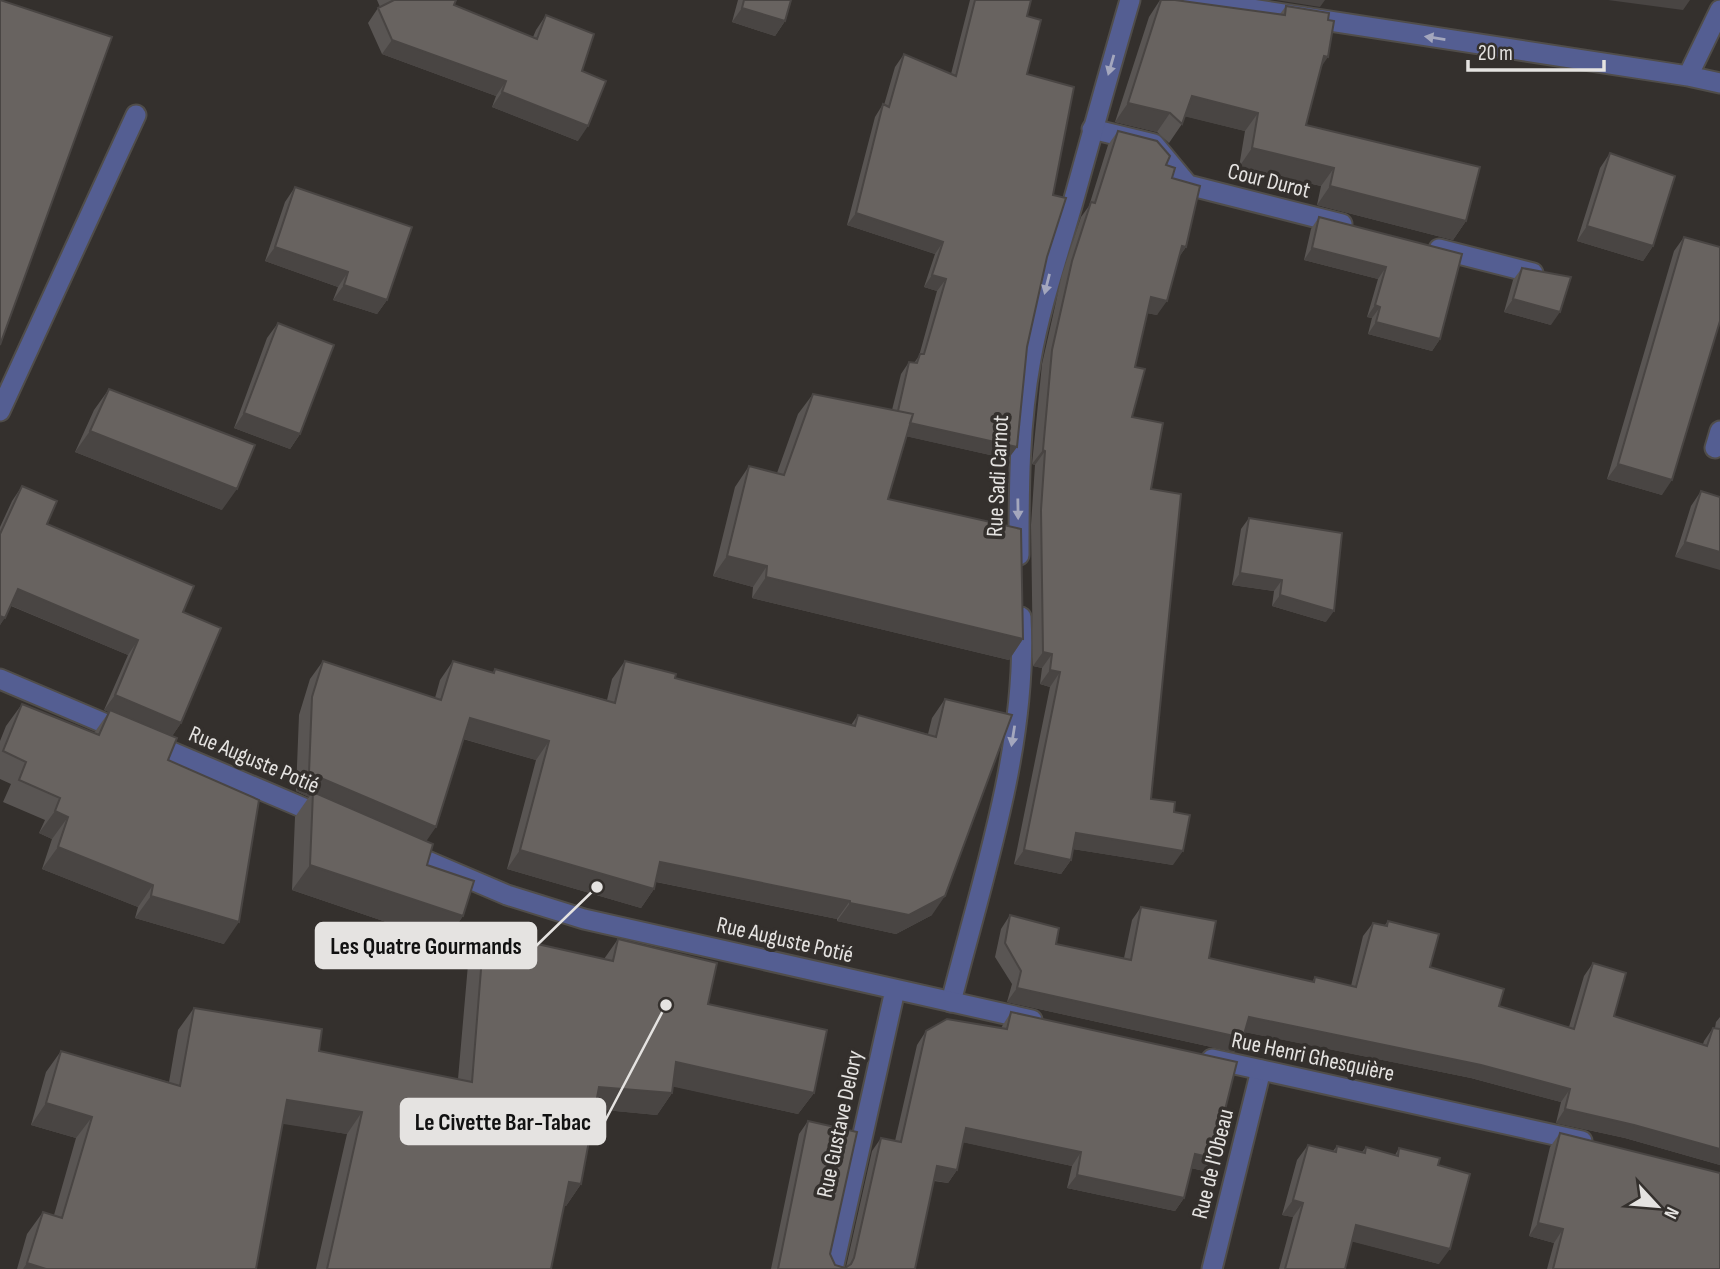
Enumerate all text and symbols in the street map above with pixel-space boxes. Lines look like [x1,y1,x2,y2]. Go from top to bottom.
scale bar [1468,28,1604,72]
one-way arrow [1424,32,1446,43]
text: 20 m [1478,41,1513,66]
one-way arrow [1105,55,1115,76]
street label: Cour Durot [1225,157,1313,205]
one-way arrow [1041,273,1052,295]
street label: Rue Sadi Carnot [981,414,1015,538]
one-way arrow [1013,498,1024,520]
street label: Rue Auguste Potié [184,720,324,800]
one-way arrow [1007,725,1018,747]
street label: Rue Auguste Potié [714,911,856,969]
callout: Les Quatre Gourmands [316,923,536,968]
text: Les Quatre Gourmands [330,932,522,961]
street label: Rue Henri Ghesquière [1229,1026,1397,1088]
street label: Rue Gustave Delory [811,1048,869,1200]
callout: Le Civette Bar-Tabac [401,1099,605,1144]
street label: Rue de l'Obeau [1186,1106,1240,1222]
text: Le Civette Bar-Tabac [415,1108,591,1137]
north arrow [1622,1171,1692,1241]
text: N [1658,1203,1683,1222]

